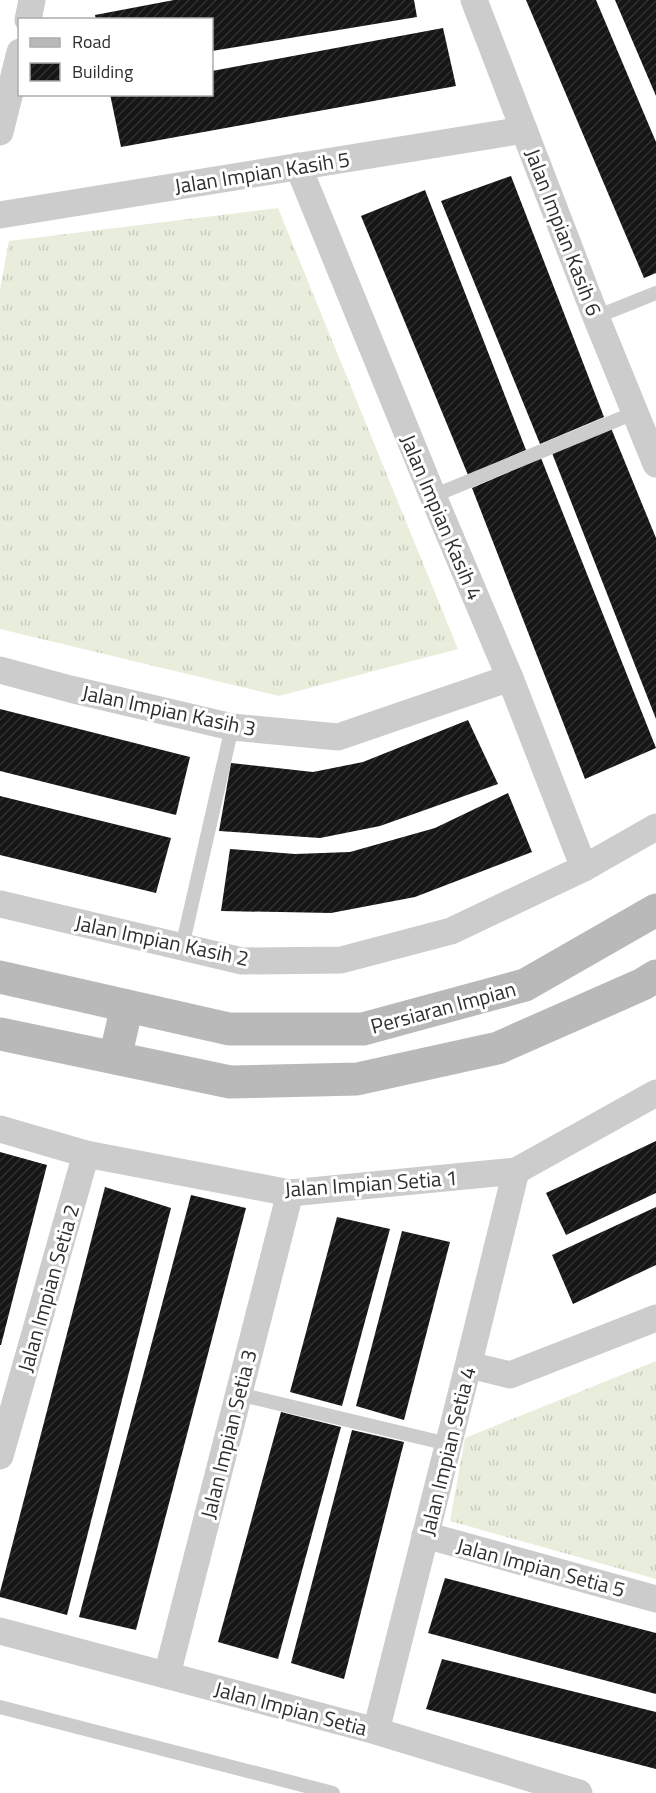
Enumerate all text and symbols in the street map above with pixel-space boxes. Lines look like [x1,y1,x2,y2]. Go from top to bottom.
legend [18,18,213,96]
text: Road [72,28,111,55]
text: Building [72,58,133,85]
street label: Jalan Impian Kasih 5 [172,142,352,202]
street label: Jalan Impian Kasih 6 [517,144,611,320]
street label: Jalan Impian Kasih 4 [393,429,491,605]
street label: Jalan Impian Kasih 3 [79,676,259,744]
street label: Jalan Impian Kasih 2 [72,906,252,974]
street label: Persiaran Impian [367,972,519,1042]
street label: Jalan Impian Setia 1 [283,1161,459,1205]
street label: Jalan Impian Setia 2 [9,1200,87,1376]
street label: Jalan Impian Setia 3 [191,1346,265,1522]
street label: Jalan Impian Setia 4 [410,1363,484,1539]
street label: Jalan Impian Setia 5 [453,1529,629,1605]
street label: Jalan Impian Setia [211,1672,371,1744]

